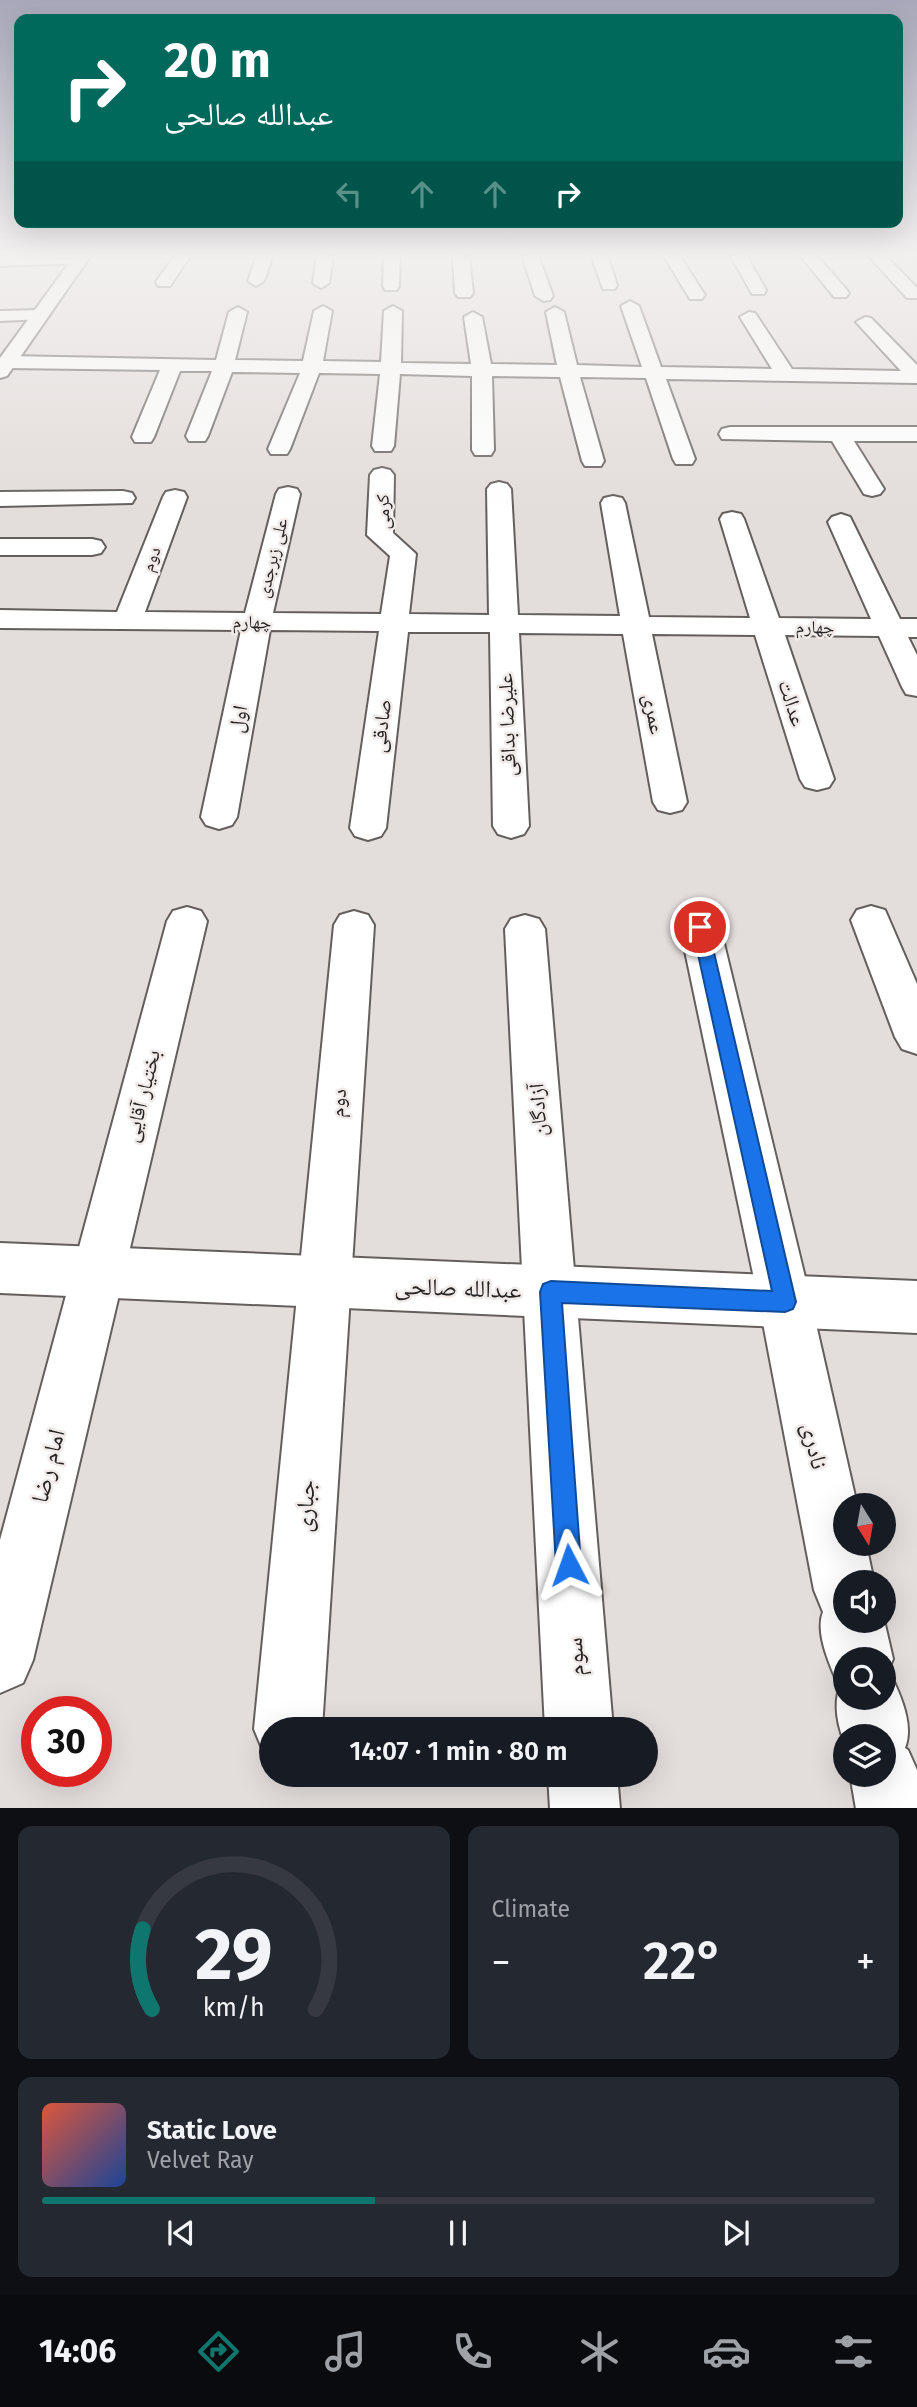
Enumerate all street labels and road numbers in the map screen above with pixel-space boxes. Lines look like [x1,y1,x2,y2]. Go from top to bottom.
street label: کرمی [371,493,395,530]
street label: علی زبرجدی [252,516,292,600]
street label: دوم [136,544,167,575]
street label: چهارم [232,611,272,634]
street label: چهارم [795,616,835,639]
street label: علیرضا بداقی [492,673,522,777]
street label: عدالت [772,677,812,730]
street label: عمری [638,692,670,737]
street label: صادقی [365,698,397,754]
street label: اول [223,703,253,735]
street label: بختیار آقایی [118,1047,166,1145]
street label: آزادگان [523,1082,553,1137]
street label: دوم [324,1088,353,1119]
street label: عبدالله صالحی [394,1272,522,1304]
street label: نادری [796,1420,834,1472]
street label: امام رضا [25,1426,73,1506]
street label: جباری [289,1479,321,1533]
street label: سوم [560,1637,592,1677]

